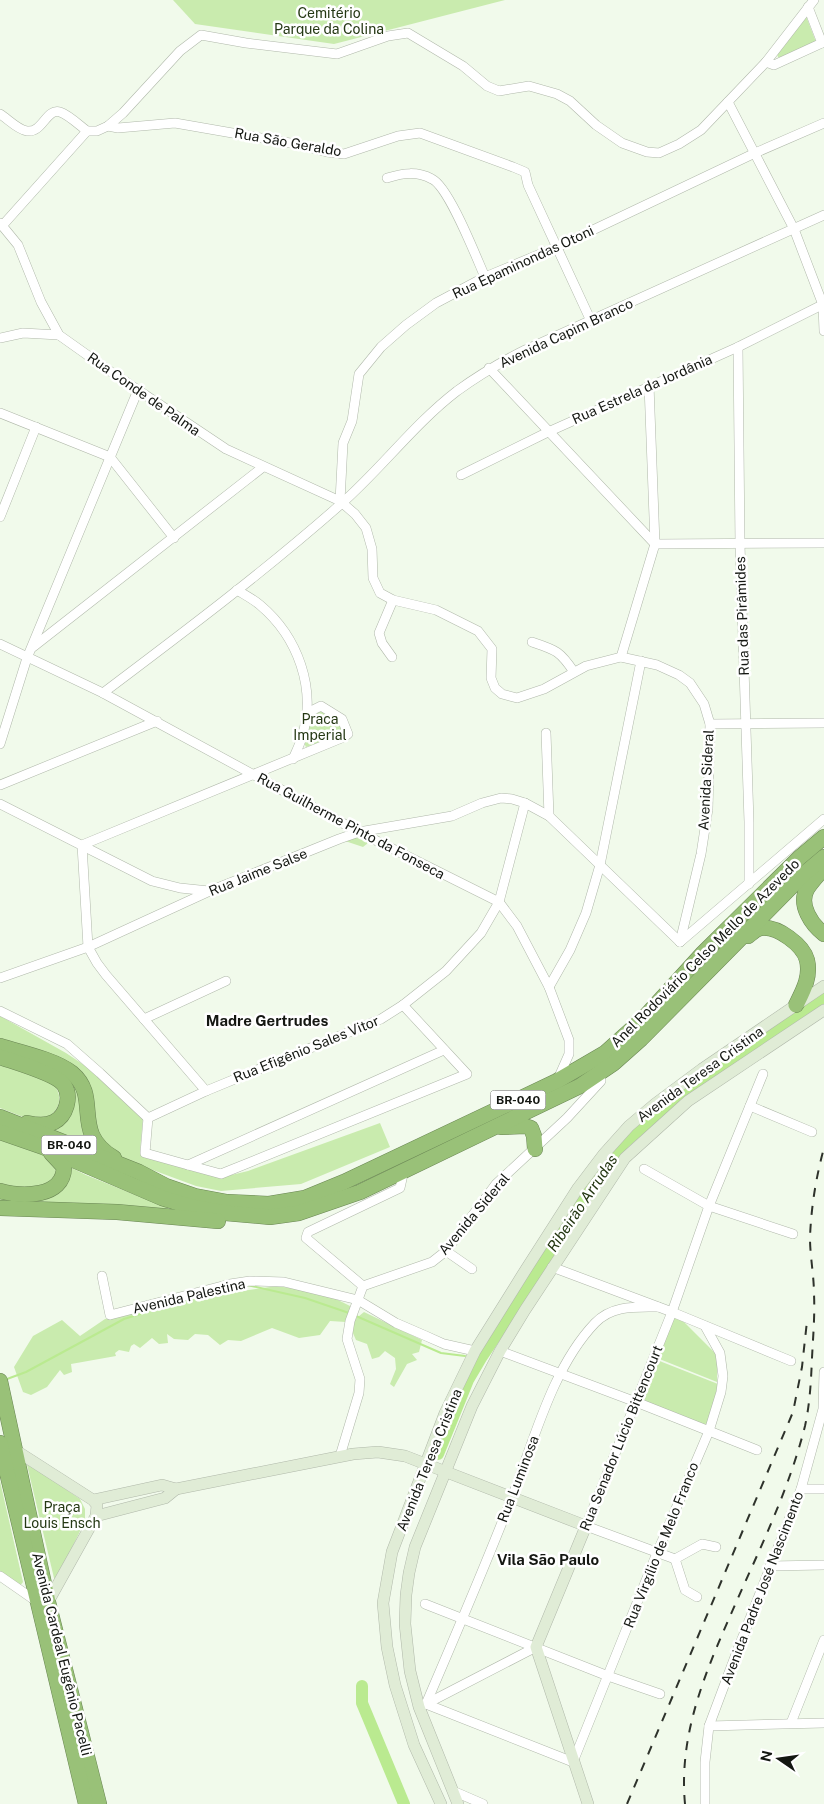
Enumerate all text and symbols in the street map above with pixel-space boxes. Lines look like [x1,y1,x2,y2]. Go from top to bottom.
park label: Cemitério Parque da Colina [274,5,384,37]
street label: Rua São Geraldo [233,125,343,159]
street label: Rua Epaminondas Otoni [450,222,596,302]
street label: Avenida Capim Branco [497,295,635,371]
street label: Rua Conde de Palma [85,349,203,439]
street label: Rua Estrela da Jordânia [570,351,714,427]
street label: Rua das Pirâmides [732,556,752,676]
park label: Praca Imperial [293,711,347,743]
street label: Avenida Sideral [695,729,717,831]
street label: Rua Guilherme Pinto da Fonseca [255,770,447,882]
street label: Rua Jaime Salse [206,845,310,899]
street label: Anel Rodoviário Celso Mello de Azevedo [608,856,802,1050]
district label: Madre Gertrudes [206,1012,328,1029]
street label: Rua Efigênio Sales Vitor [231,1012,381,1086]
street label: Avenida Teresa Cristina [634,1023,766,1125]
road number: BR-040 [490,1090,546,1110]
road number: BR-040 [42,1136,96,1154]
water label: Ribeirão Arrudas [543,1151,621,1255]
street label: Avenida Sideral [435,1170,513,1258]
street label: Avenida Palestina [131,1275,247,1317]
street label: Rua Senador Lúcio Bittencourt [576,1343,666,1533]
street label: Avenida Teresa Cristina [393,1387,465,1533]
street label: Rua Luminosa [494,1433,542,1525]
street label: Rua Virgílio de Melo Franco [620,1460,702,1630]
street label: Avenida Padre José Nascimento [718,1489,806,1687]
park label: Praça Louis Ensch [23,1499,101,1531]
street label: Avenida Cardeal Eugênio Pacelli [29,1551,95,1757]
district label: Vila São Paulo [497,1551,599,1568]
north arrow [754,1734,804,1784]
text: N [757,1749,775,1763]

